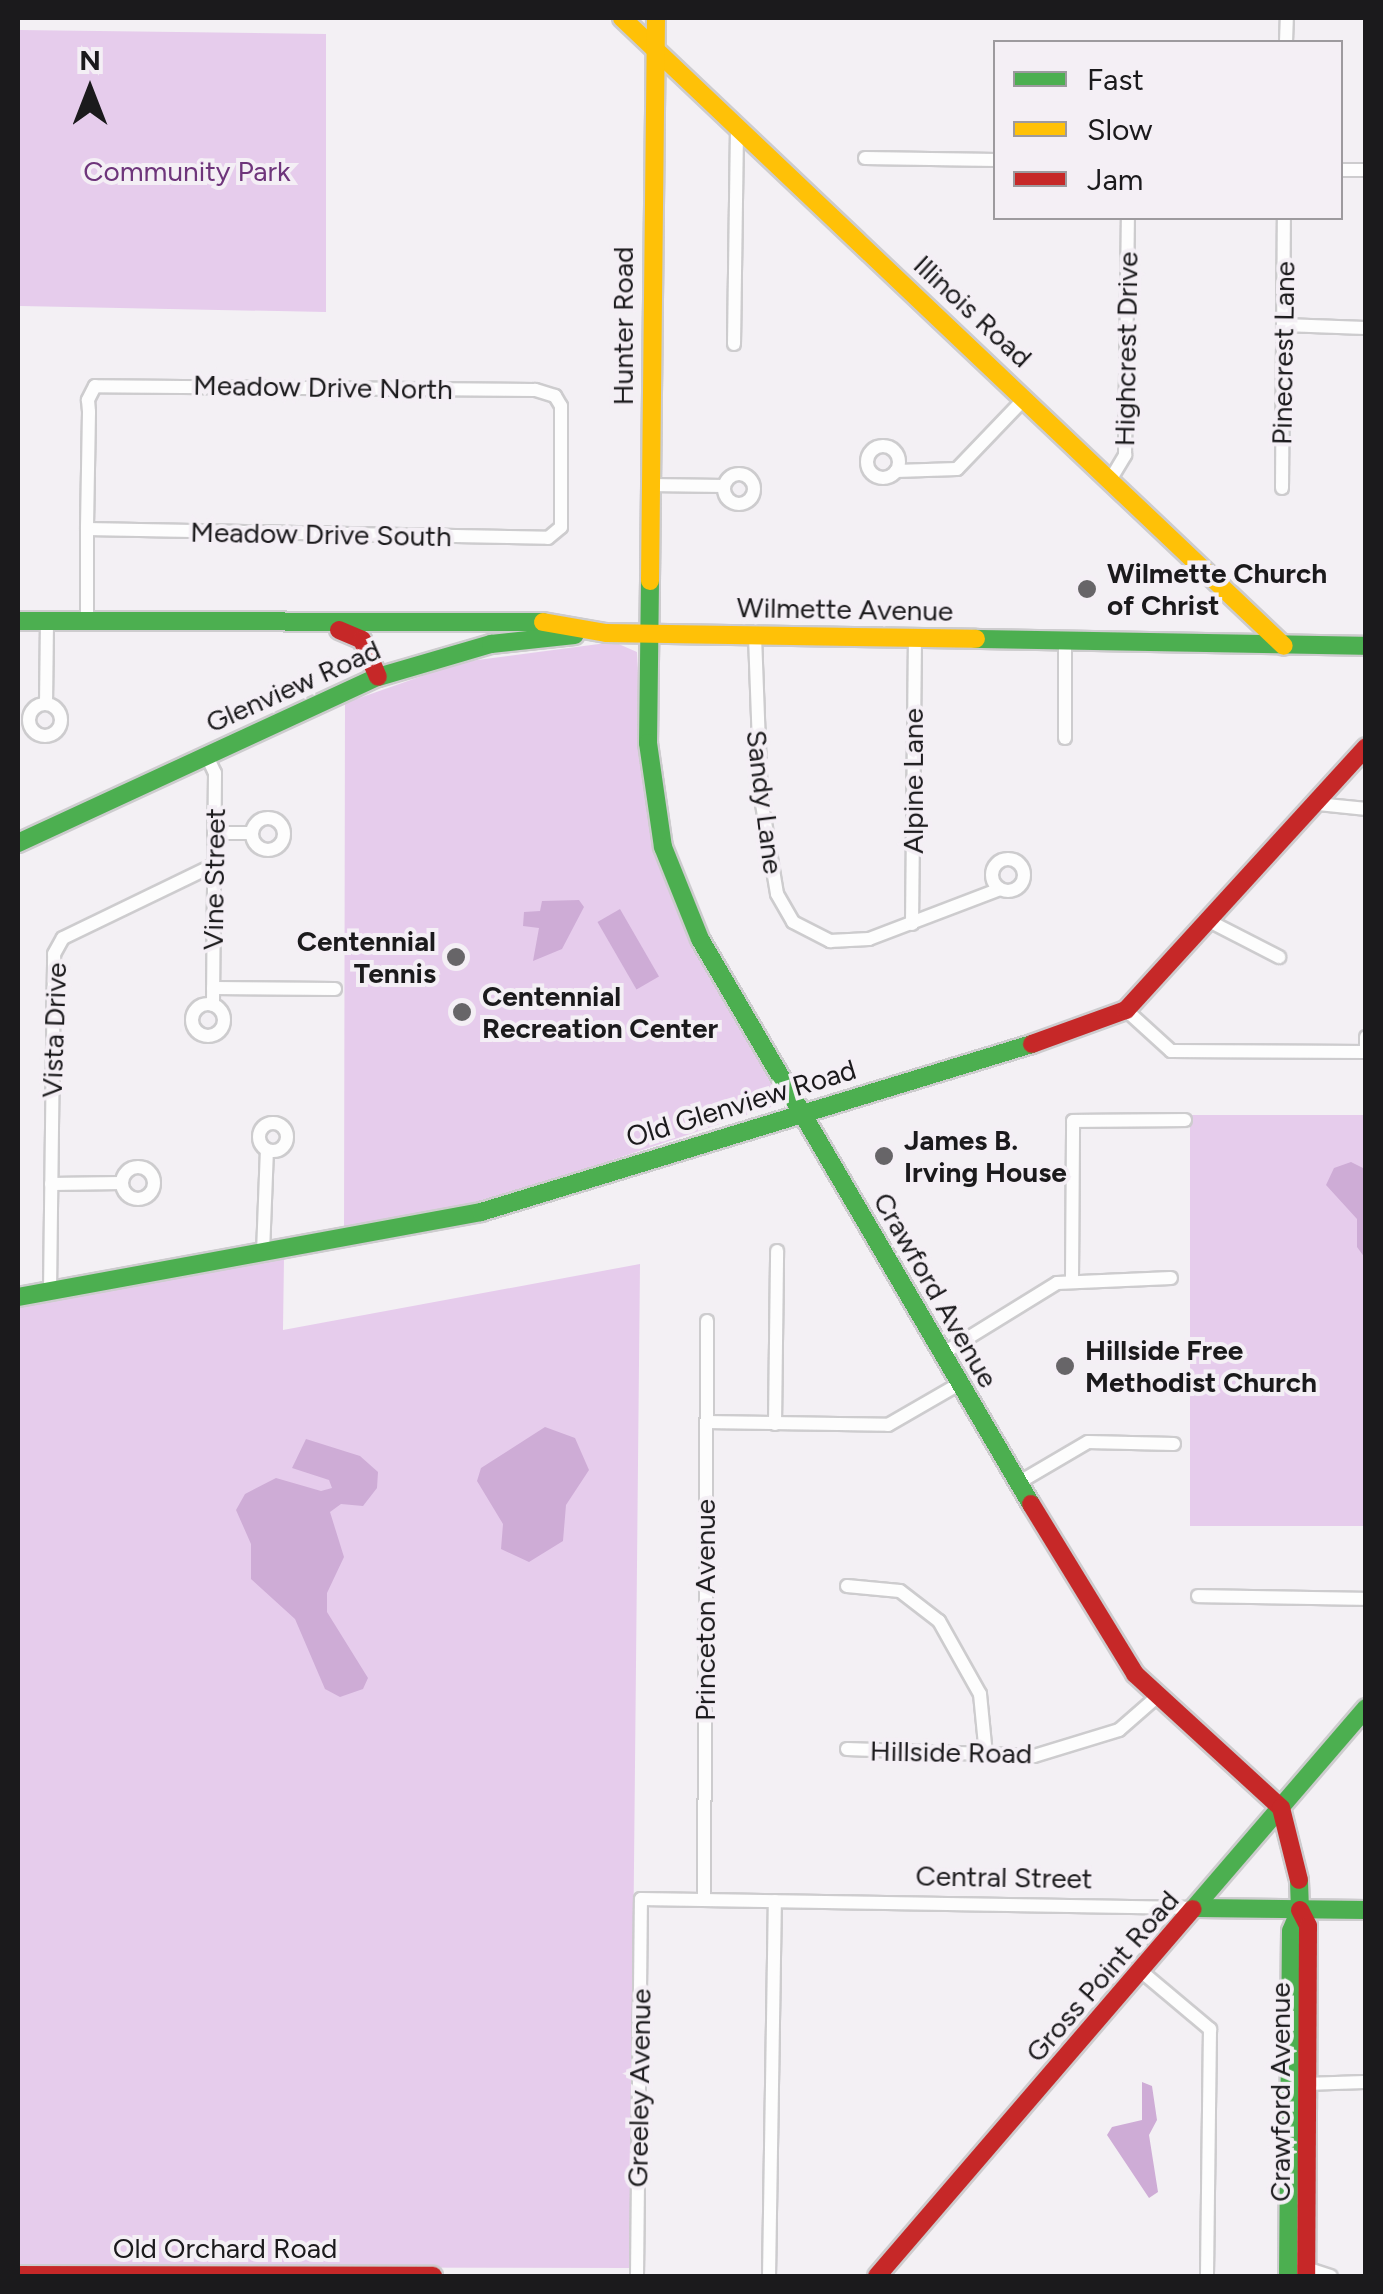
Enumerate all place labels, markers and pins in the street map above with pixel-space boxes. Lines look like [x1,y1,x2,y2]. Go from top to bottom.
place label: Wilmette Church of Christ [1107,556,1327,622]
marker: Wilmette Church of Christ [1076,578,1098,600]
place label: Centennial Tennis [297,924,436,990]
marker: Centennial Tennis [445,946,467,968]
place label: Centennial Recreation Center [482,979,718,1045]
marker: Centennial Recreation Center [451,1001,473,1023]
place label: James B. Irving House [904,1123,1067,1189]
marker: James B. Irving House [873,1145,895,1167]
place label: Hillside Free Methodist Church [1085,1333,1317,1399]
marker: Hillside Free Methodist Church [1054,1355,1076,1377]

